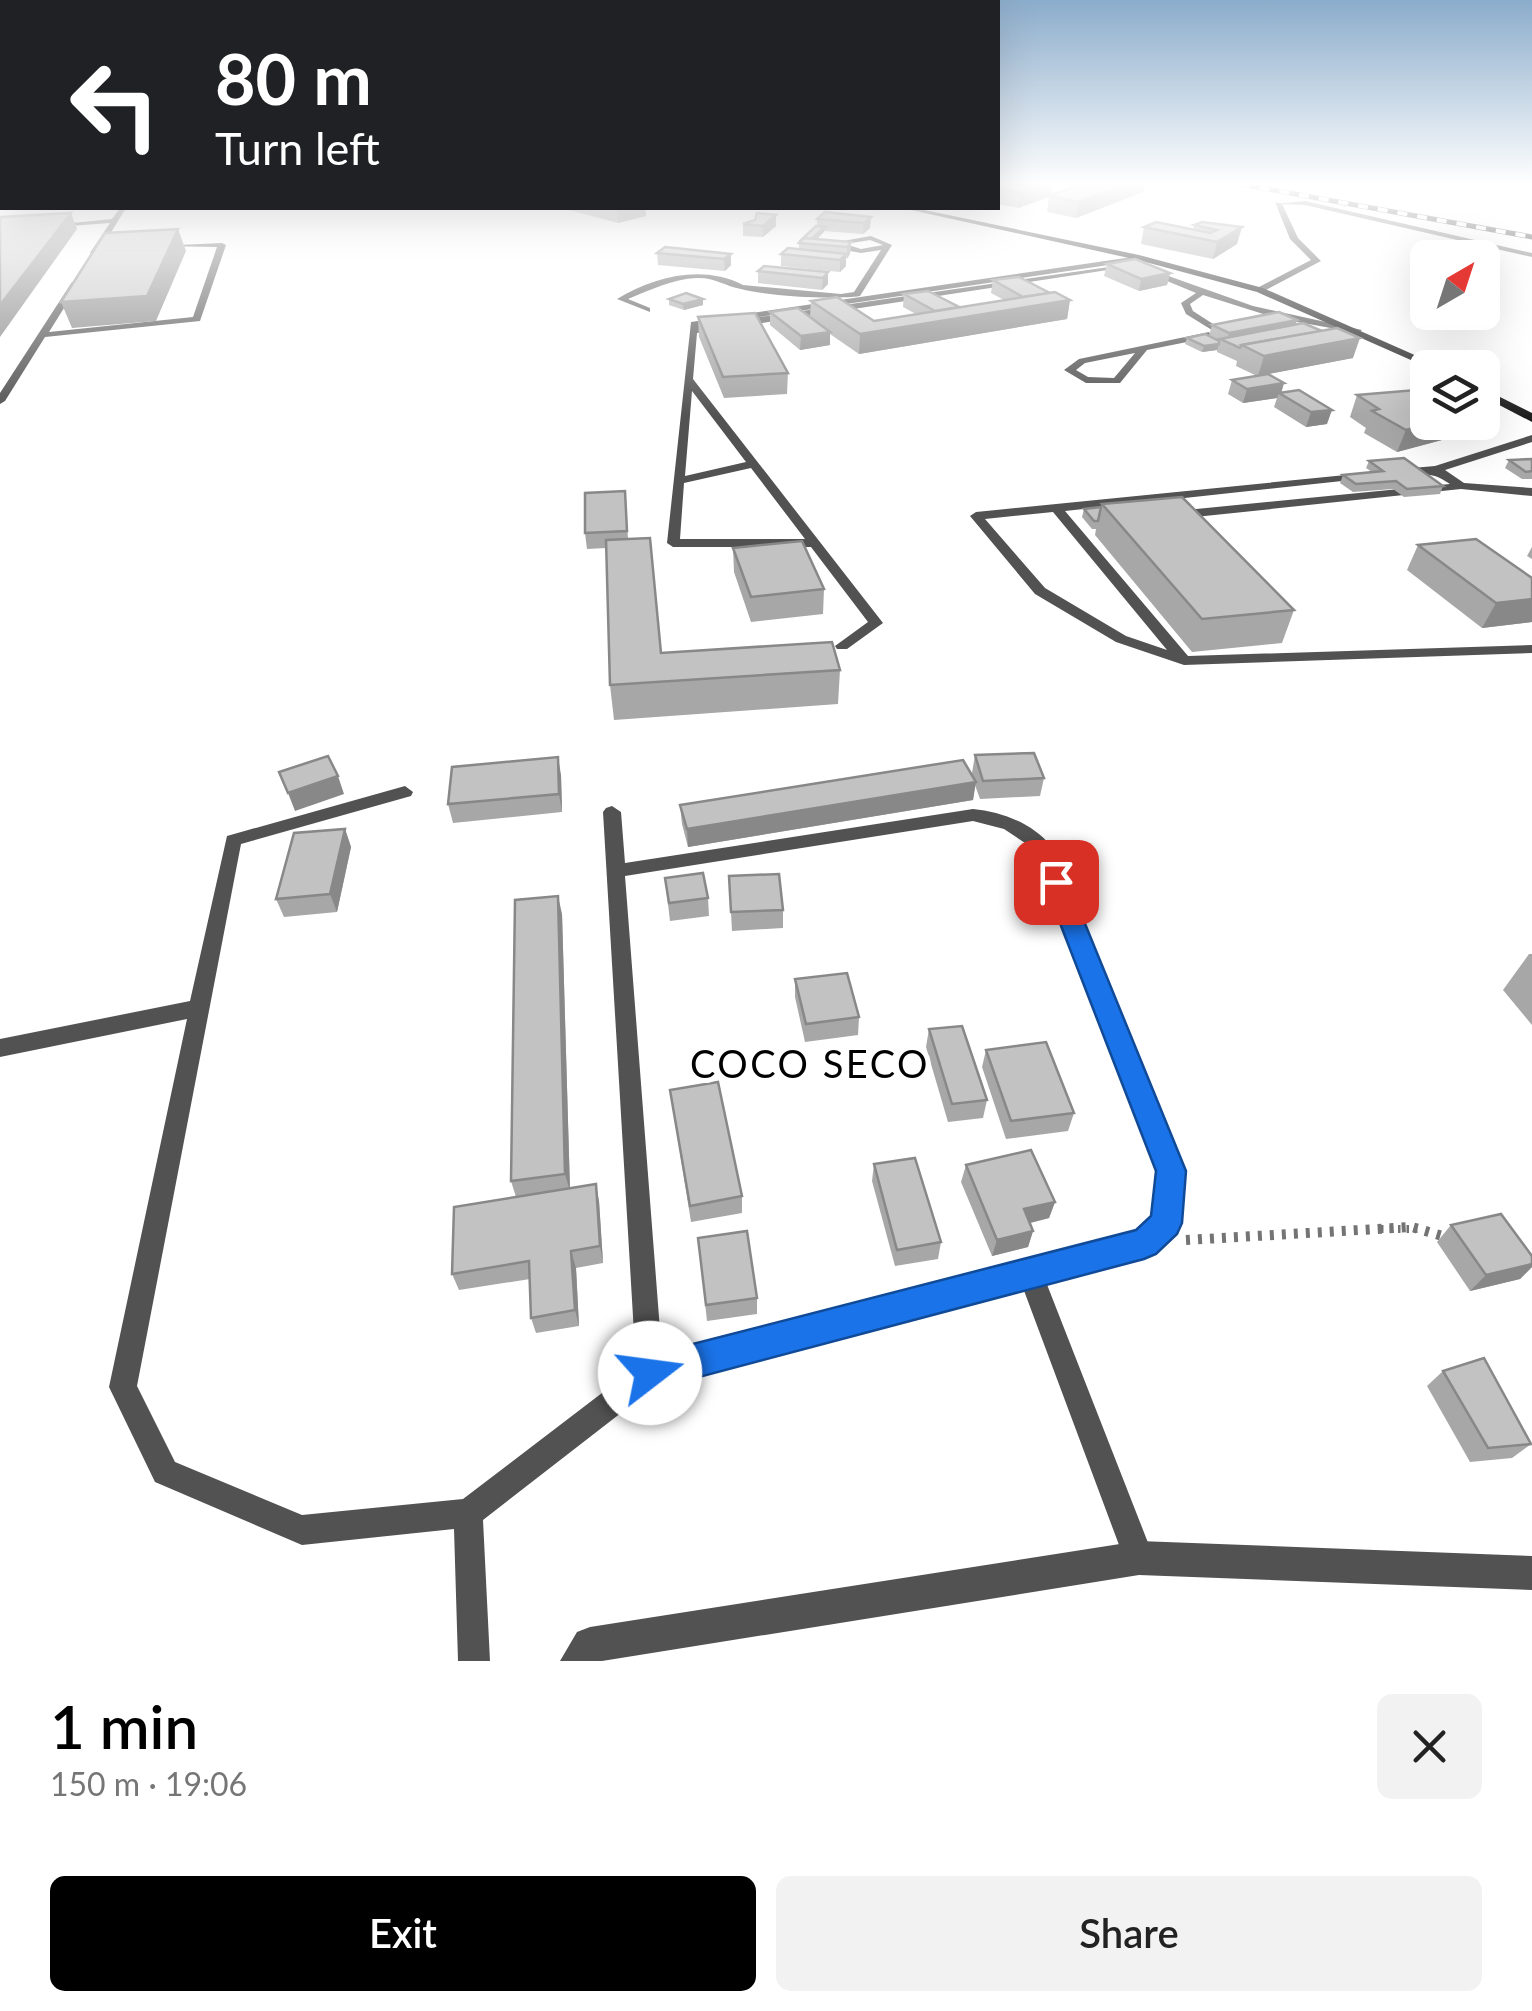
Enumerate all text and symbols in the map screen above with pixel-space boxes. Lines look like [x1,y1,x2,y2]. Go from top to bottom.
text: 80 m [215,36,372,120]
icon: left [50,40,180,170]
text: Turn left [215,121,380,175]
north arrow [1410,240,1500,330]
map controls [1410,240,1500,440]
button: layers [1410,350,1500,440]
pin [1014,840,1099,925]
icon: arrive [1029,855,1084,910]
district label: COCO SECO [690,1040,930,1086]
position arrow [598,1321,702,1425]
text: 1 min [50,1690,198,1762]
button: close [1377,1694,1482,1799]
text: 150 m · 19:06 [50,1764,247,1803]
button: Exit [50,1876,756,1991]
button: Share [776,1876,1482,1991]

